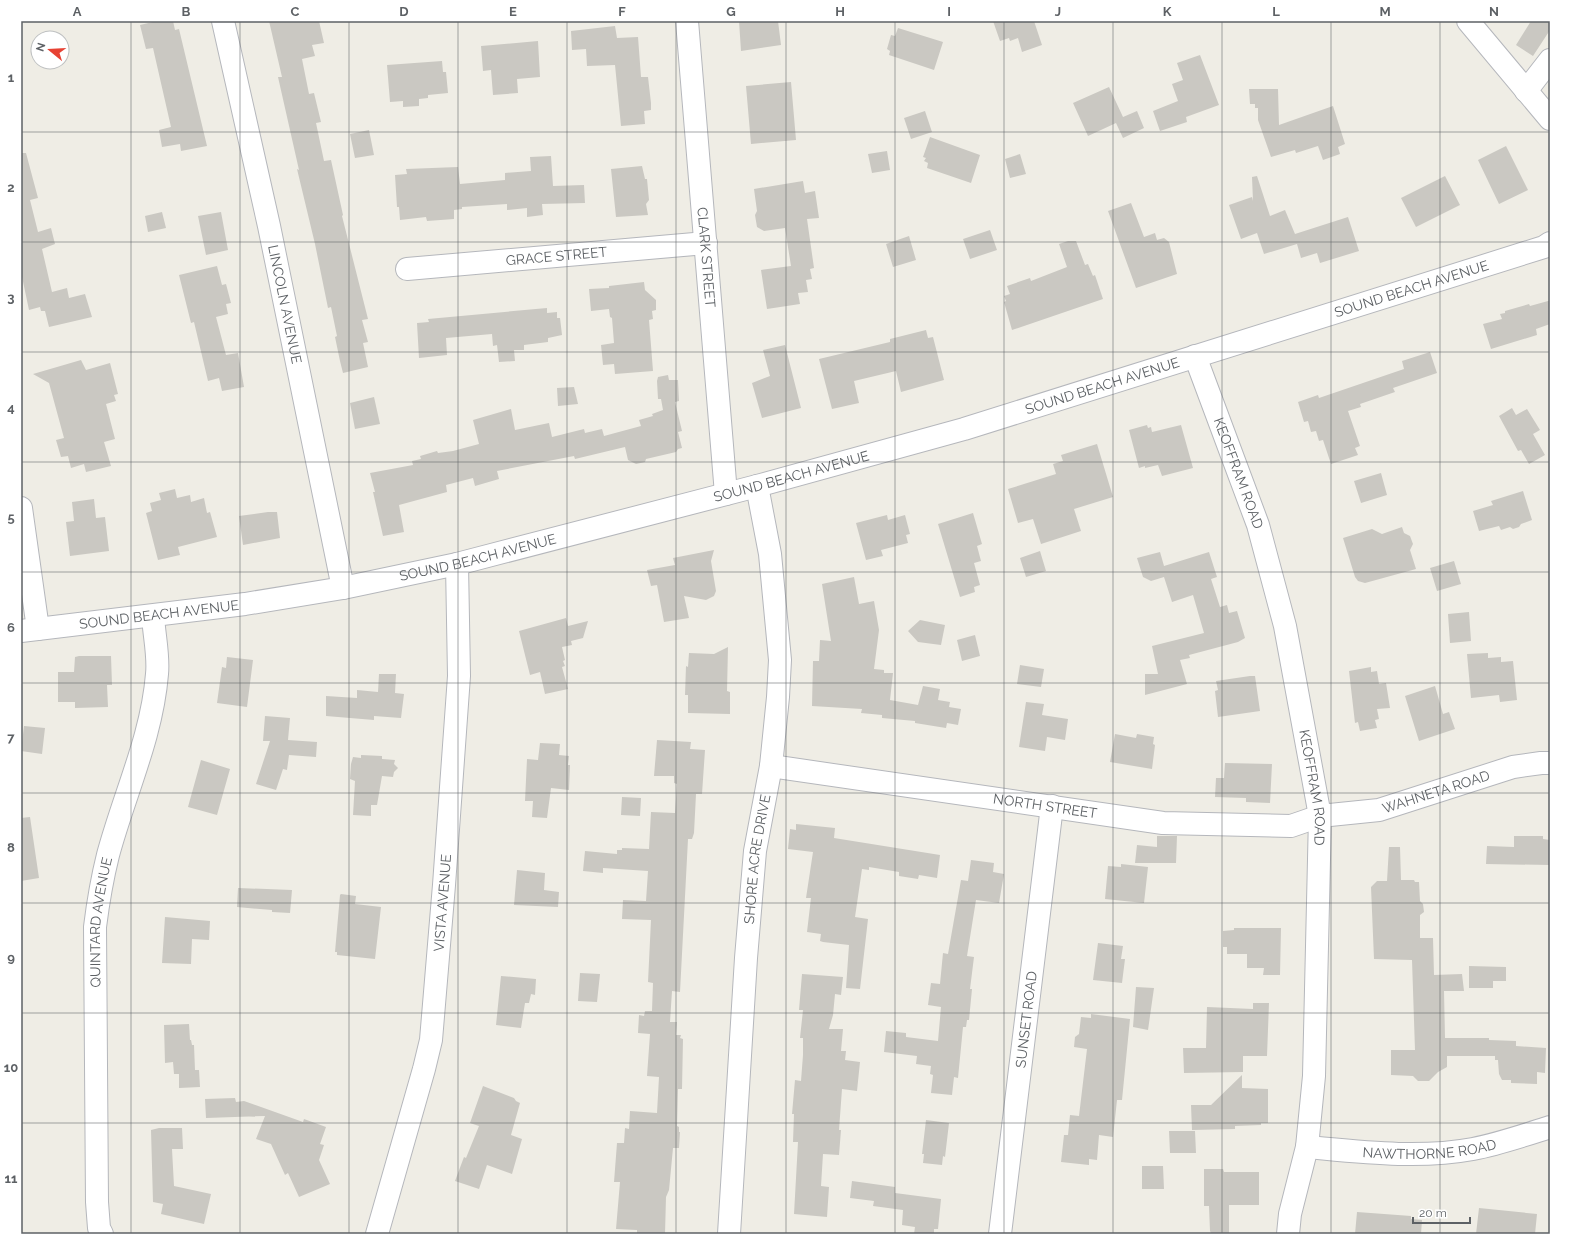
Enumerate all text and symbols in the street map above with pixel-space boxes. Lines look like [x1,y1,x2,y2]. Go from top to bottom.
text: A [73,4,82,19]
text: B [182,4,191,19]
text: C [291,4,300,19]
text: D [399,4,409,19]
text: E [509,4,517,19]
text: F [618,4,626,19]
text: G [726,4,736,19]
text: H [835,4,845,19]
text: I [947,4,951,19]
text: J [1055,4,1061,19]
text: K [1163,4,1172,19]
text: L [1272,4,1280,19]
text: M [1379,4,1391,19]
text: N [1489,4,1499,19]
north arrow [30,30,70,70]
text: N [33,41,48,53]
text: 1 [8,70,15,85]
text: 2 [7,180,15,195]
street label: CLARK STREET [694,206,719,308]
street label: LINCOLN AVENUE [265,243,305,365]
street label: GRACE STREET [505,244,608,268]
street label: SOUND BEACH AVENUE [1332,257,1490,320]
text: 3 [7,290,15,305]
street label: SOUND BEACH AVENUE [1023,354,1181,417]
text: 4 [7,400,15,415]
street label: KEOFFRAM ROAD [1211,415,1267,531]
street label: SOUND BEACH AVENUE [712,448,871,505]
text: 5 [7,510,15,525]
street label: SOUND BEACH AVENUE [398,531,558,584]
street label: SOUND BEACH AVENUE [78,597,240,632]
text: 6 [7,620,15,635]
street label: KEOFFRAM ROAD [1296,728,1328,846]
text: 7 [7,730,15,745]
street label: WAHNETA ROAD [1380,767,1492,816]
street label: NORTH STREET [992,790,1098,821]
street label: SHORE ACRE DRIVE [741,793,774,925]
text: 8 [7,840,15,855]
street label: VISTA AVENUE [430,854,454,952]
street label: QUINTARD AVENUE [87,855,115,988]
text: 9 [7,950,15,965]
street label: SUNSET ROAD [1012,970,1040,1069]
text: 10 [4,1060,18,1075]
street label: NAWTHORNE ROAD [1362,1136,1498,1162]
text: 11 [5,1171,18,1186]
scale bar [1413,1199,1470,1225]
text: 20 m [1419,1206,1447,1220]

